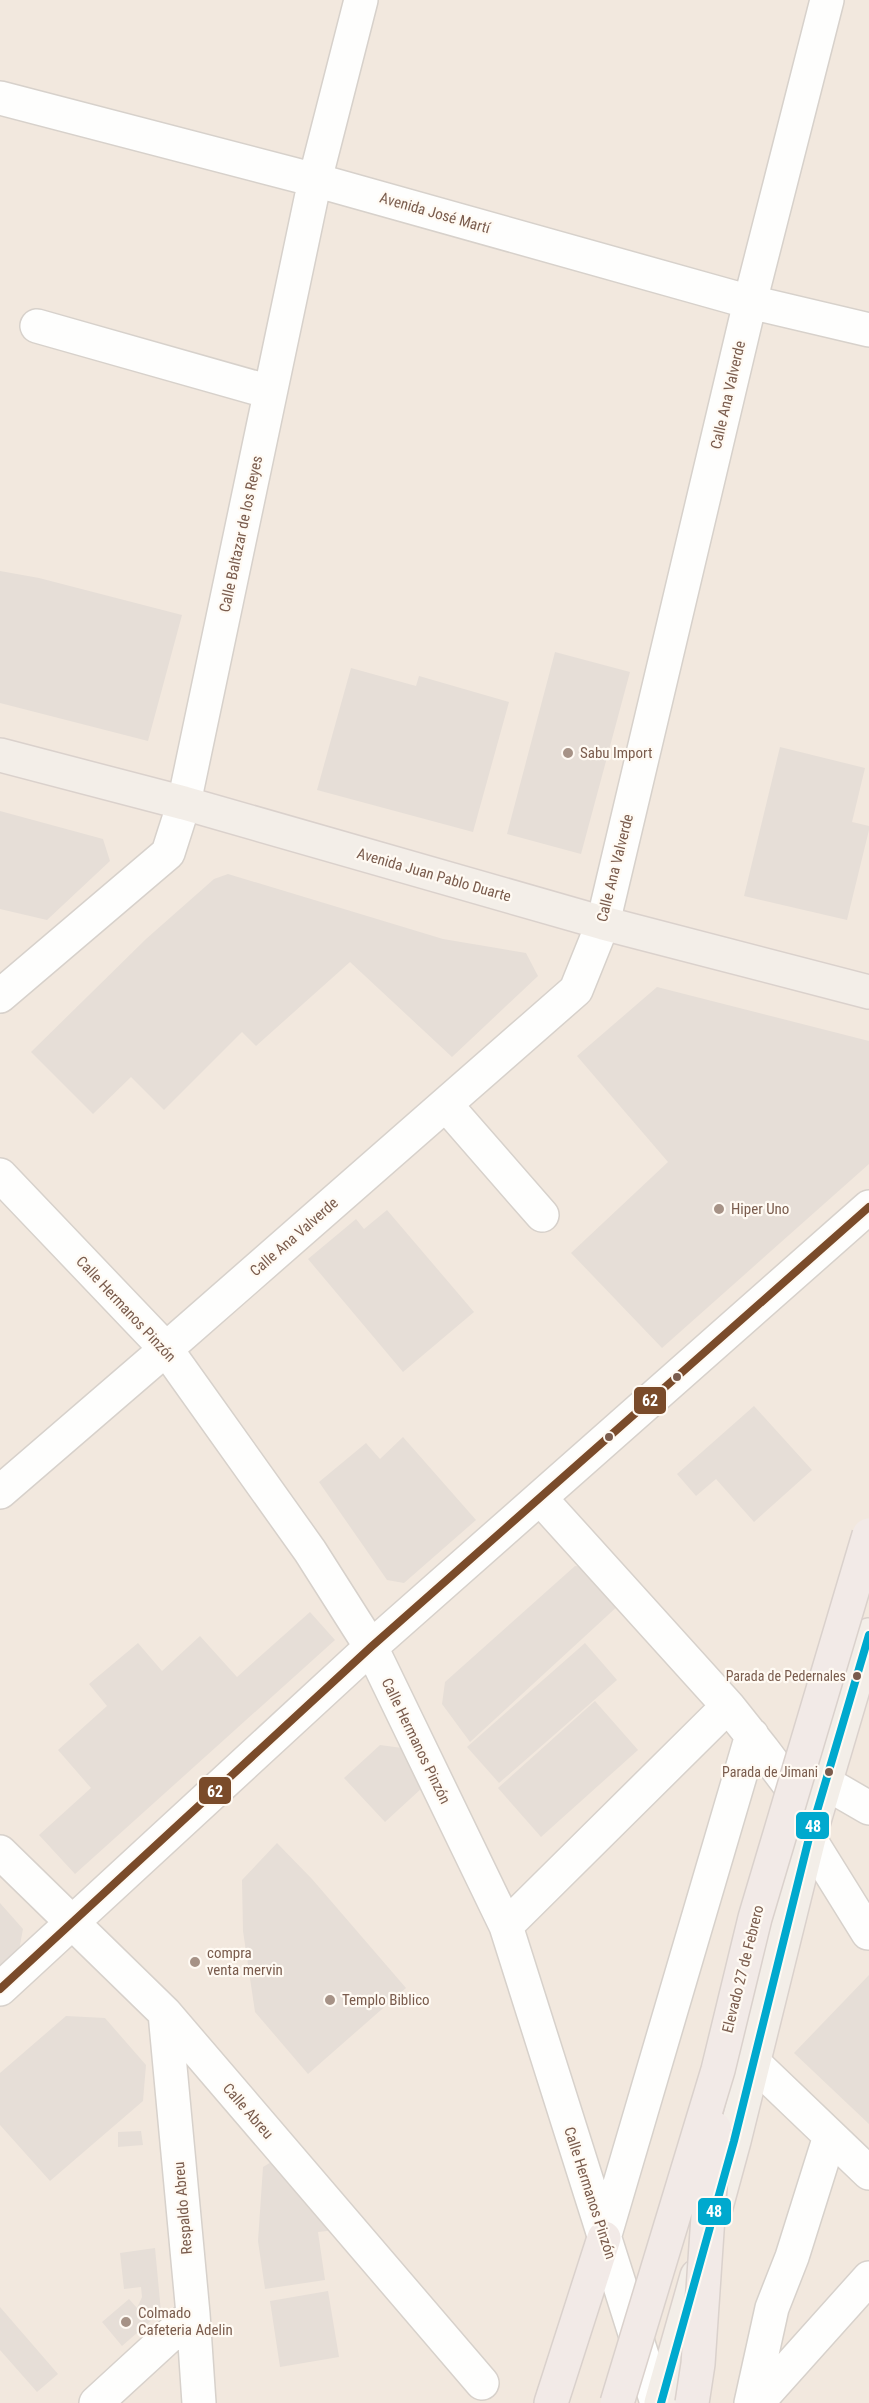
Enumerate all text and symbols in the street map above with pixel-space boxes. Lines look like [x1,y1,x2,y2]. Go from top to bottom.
street label: Avenida José Martí [378,189,494,238]
street label: Calle Ana Valverde [707,339,749,451]
street label: Calle Baltazar de los Reyes [216,454,266,614]
place label: Sabu Import [580,744,652,762]
marker: Sabu Import [561,746,575,760]
street label: Calle Ana Valverde [593,812,637,924]
street label: Avenida Juan Pablo Duarte [355,844,513,906]
street label: Calle Ana Valverde [246,1194,342,1280]
place label: Hiper Uno [731,1200,789,1218]
marker: Hiper Uno [712,1202,726,1216]
street label: Calle Hermanos Pinzón [72,1252,180,1366]
unlabelled marker [671,1371,683,1383]
line badge: 62 [633,1386,667,1415]
text: 62 [642,1391,658,1410]
unlabelled marker [603,1431,615,1443]
place label: Parada de Pedernales [726,1668,846,1684]
marker: Parada de Pedernales [851,1670,863,1682]
street label: Calle Hermanos Pinzón [378,1675,454,1807]
place label: Parada de Jimani [722,1764,818,1780]
marker: Parada de Jimani [823,1766,835,1778]
line badge: 62 [198,1776,232,1805]
text: 62 [207,1782,223,1801]
line badge: 48 [795,1811,830,1840]
text: 48 [805,1817,821,1836]
street label: Elevado 27 de Febrero [718,1903,768,2035]
place label: compra venta mervin [207,1944,283,1979]
marker: compra venta mervin [188,1955,202,1969]
place label: Templo Biblico [342,1991,430,2009]
marker: Templo Biblico [323,1993,337,2007]
street label: Calle Abreu [219,2080,277,2142]
street label: Calle Hermanos Pinzón [560,2125,620,2261]
street label: Respaldo Abreu [170,2161,196,2255]
line badge: 48 [697,2197,732,2226]
text: 48 [706,2202,722,2221]
place label: Colmado Cafeteria Adelin [138,2304,233,2339]
marker: Colmado Cafeteria Adelin [119,2315,133,2329]

